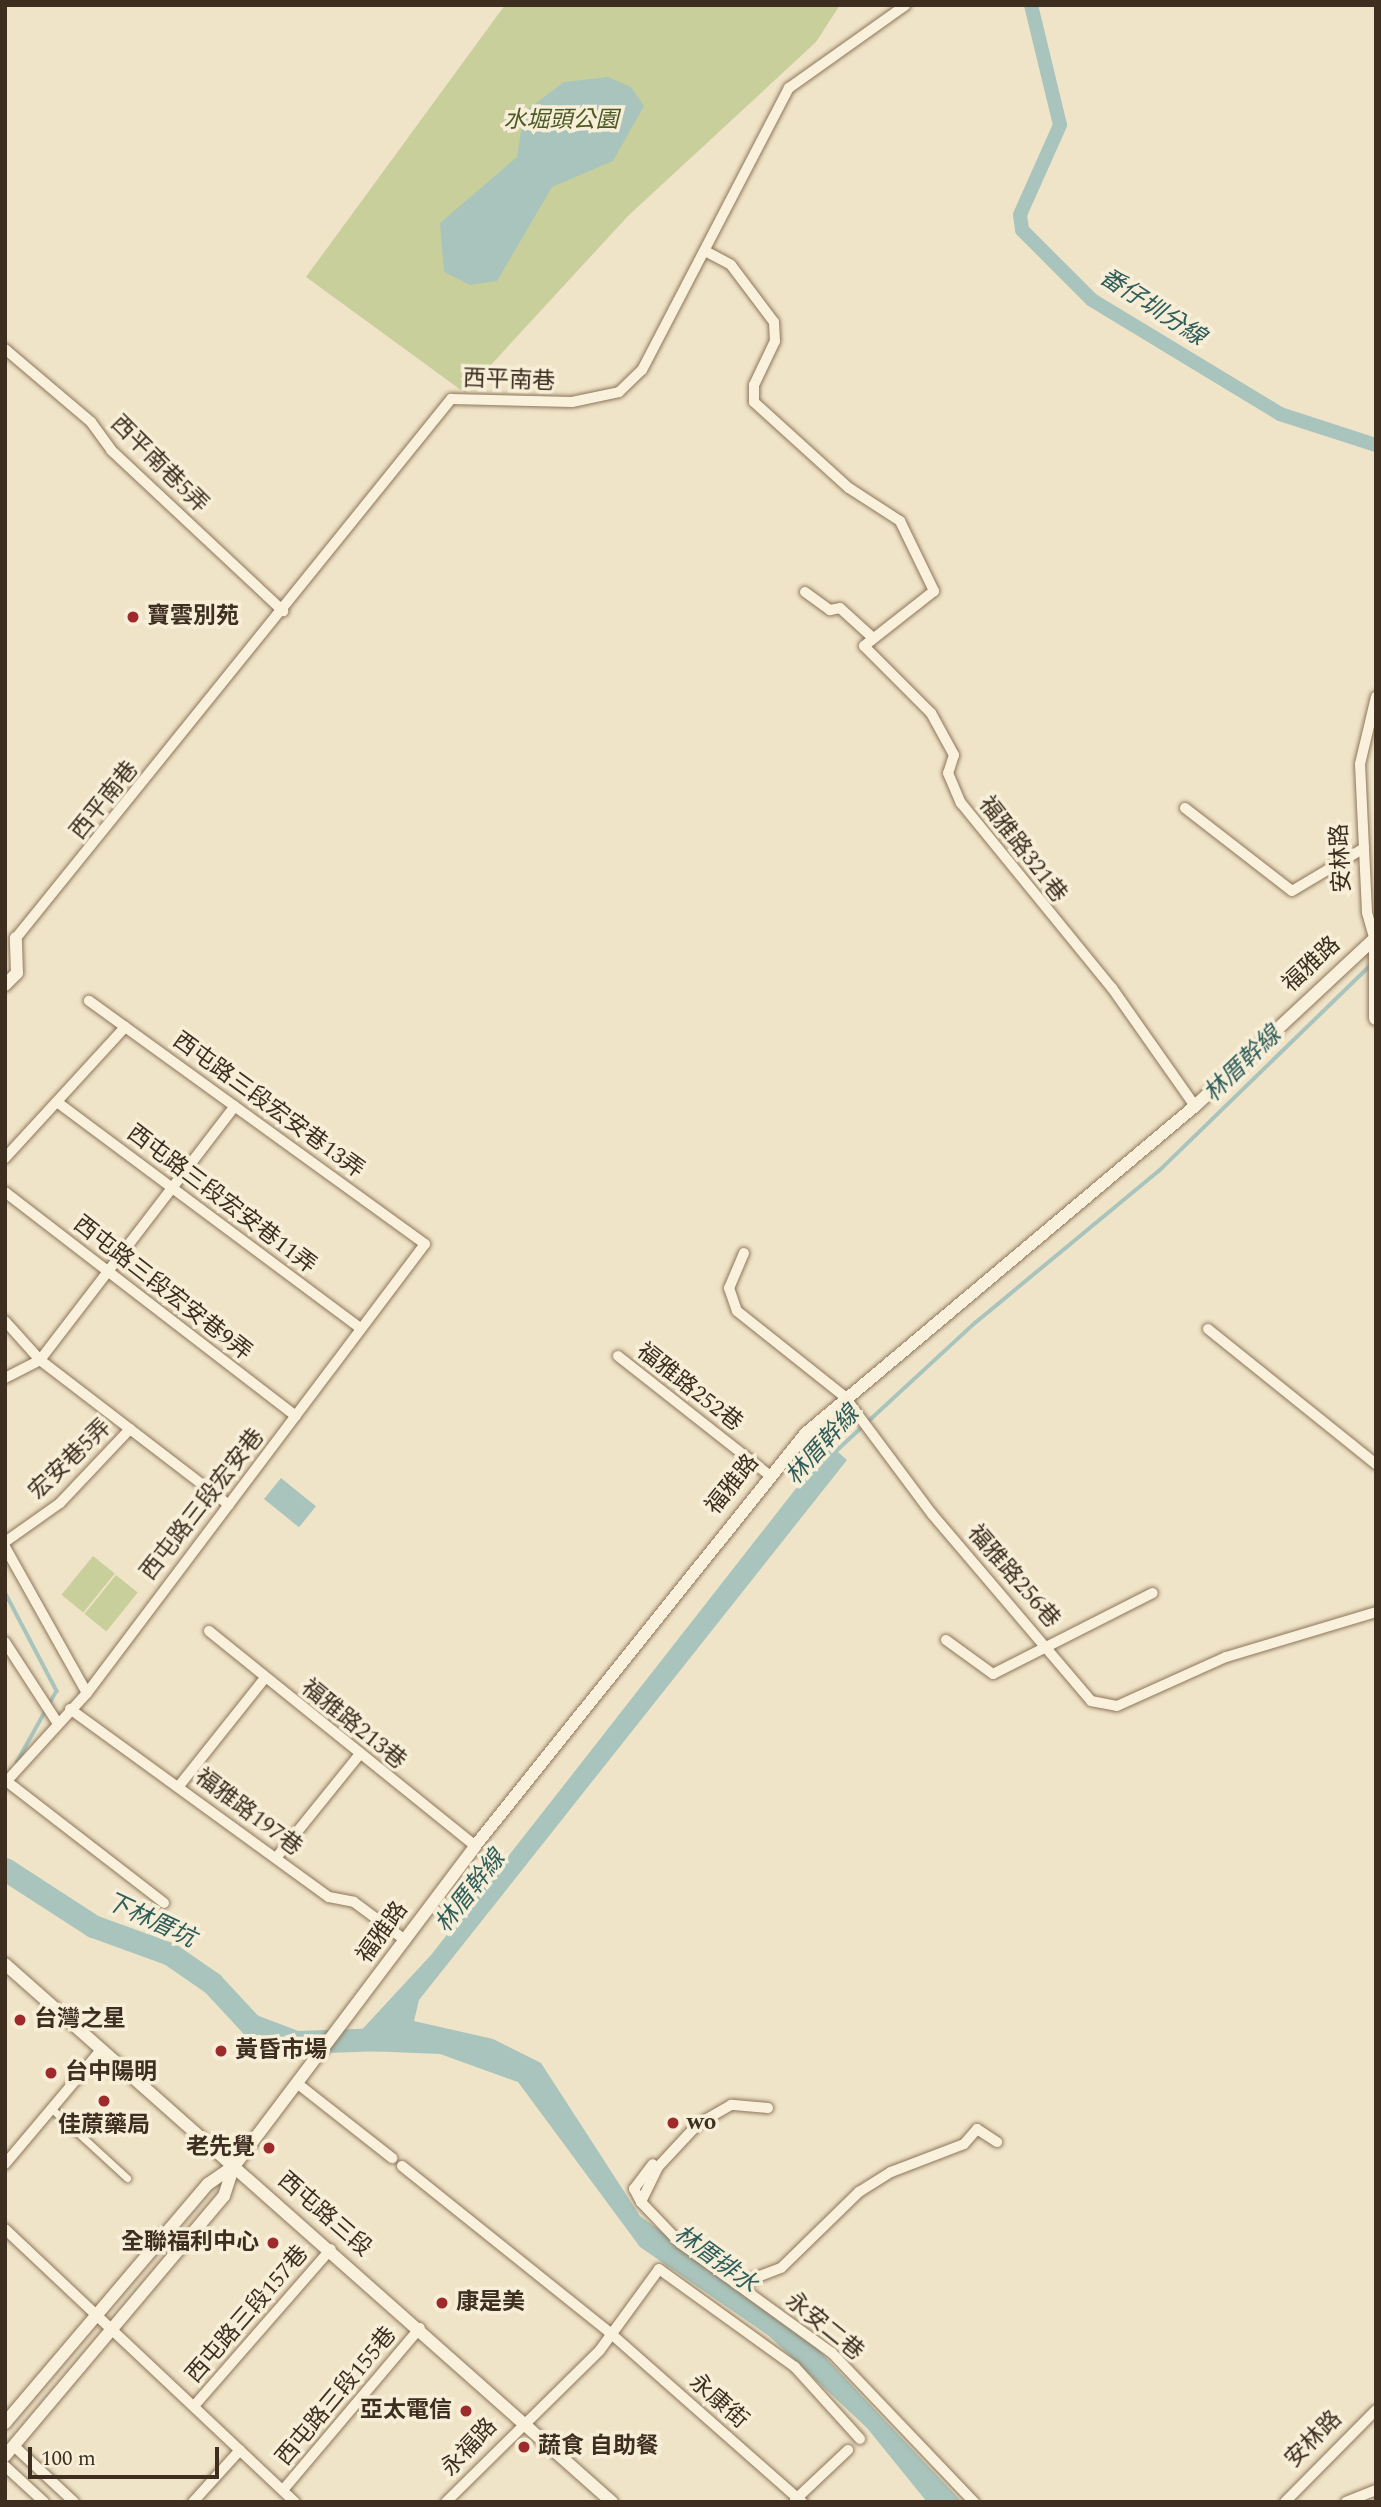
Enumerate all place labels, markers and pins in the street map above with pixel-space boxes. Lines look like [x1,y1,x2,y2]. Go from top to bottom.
place label: 寶雲別苑 [147,603,239,631]
marker: 寶雲別苑 [125,609,141,625]
place label: 台灣之星 [34,2006,126,2034]
marker: 台灣之星 [12,2012,28,2028]
place label: 黃昏市場 [235,2037,327,2065]
marker: 黃昏市場 [213,2043,229,2059]
place label: 台中陽明 [65,2059,157,2087]
marker: 台中陽明 [43,2065,59,2081]
marker: 佳蒝藥局 [96,2093,112,2109]
place label: wo [687,2109,716,2137]
place label: 佳蒝藥局 [58,2112,150,2140]
marker: wo [665,2115,681,2131]
place label: 老先覺 [186,2134,255,2162]
marker: 老先覺 [261,2140,277,2156]
place label: 全聯福利中心 [121,2229,259,2257]
marker: 全聯福利中心 [265,2235,281,2251]
place label: 康是美 [456,2289,525,2317]
marker: 康是美 [434,2295,450,2311]
place label: 亞太電信 [360,2397,452,2425]
marker: 亞太電信 [458,2403,474,2419]
place label: 蔬食 自助餐 [538,2433,659,2461]
marker: 蔬食 自助餐 [516,2439,532,2455]

